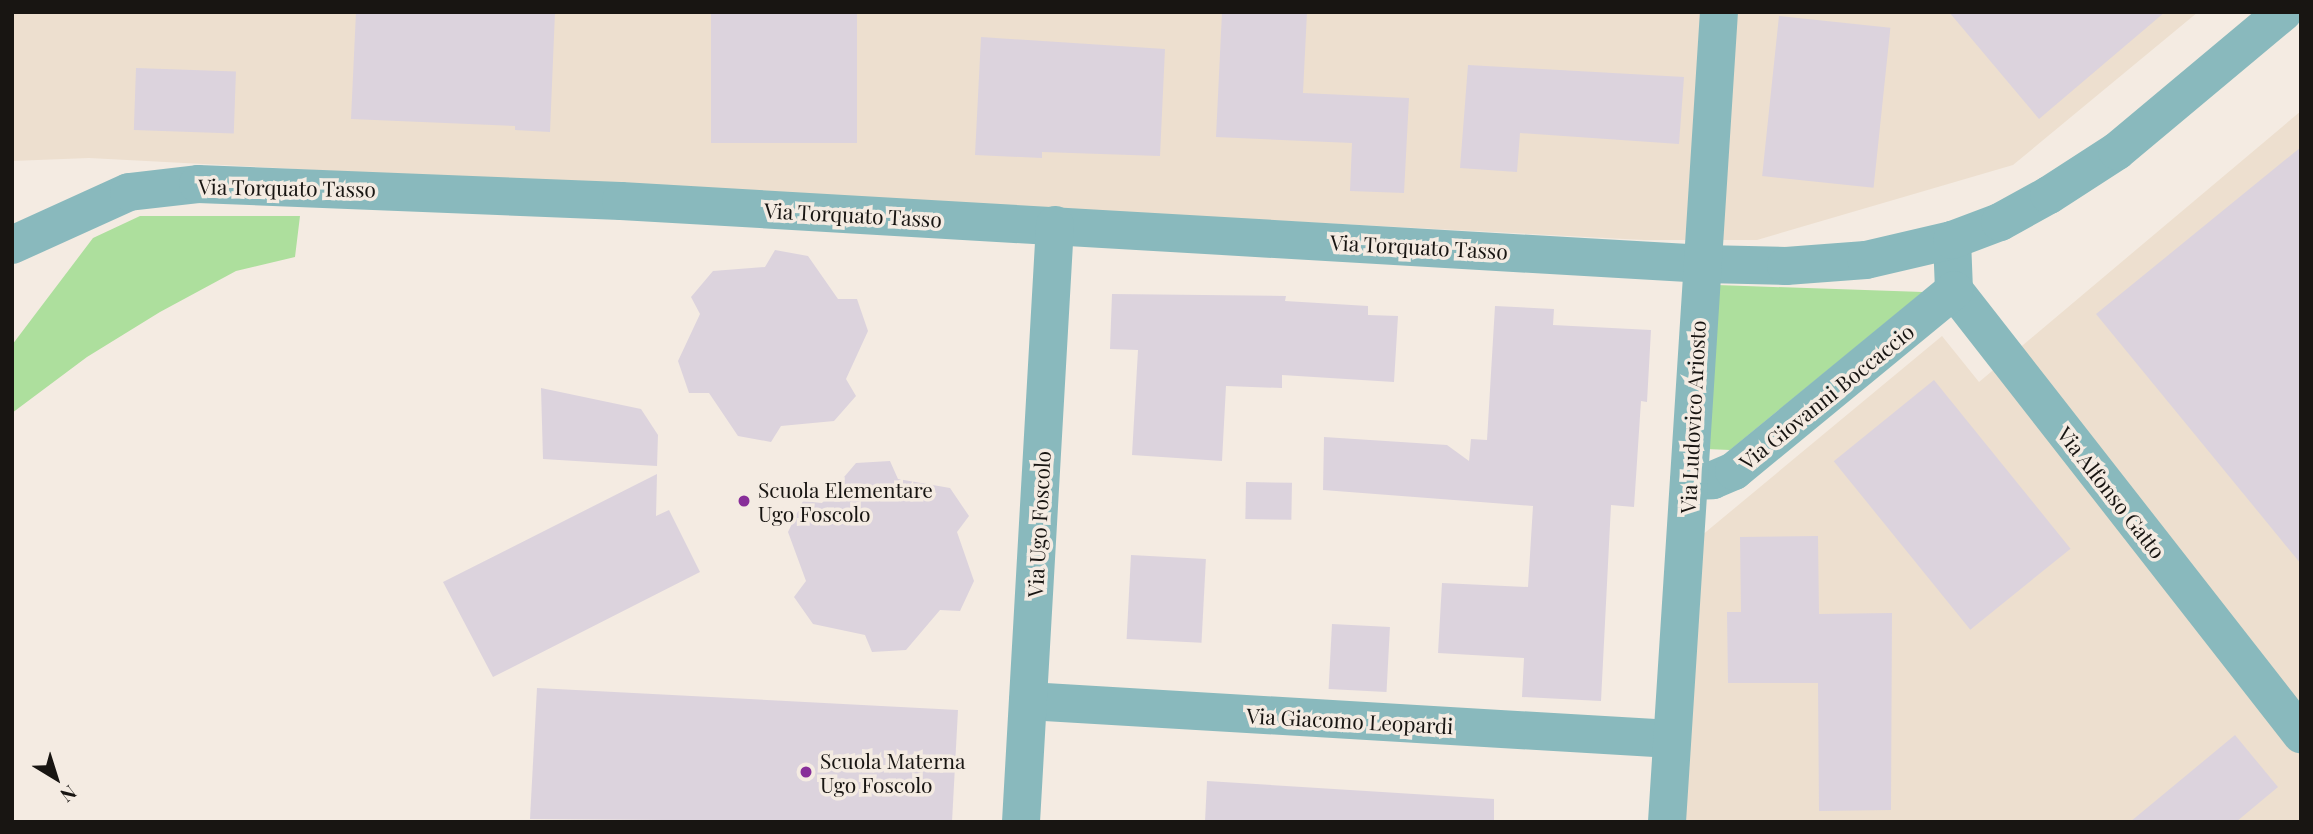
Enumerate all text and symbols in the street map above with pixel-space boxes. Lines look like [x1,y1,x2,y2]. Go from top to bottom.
street label: Via Torquato Tasso [197,173,377,201]
street label: Via Torquato Tasso [763,197,943,231]
street label: Via Torquato Tasso [1329,229,1509,263]
street label: Via Giovanni Boccaccio [1734,318,1918,474]
street label: Via Ludovico Ariosto [1674,319,1710,515]
street label: Via Alfonso Gatto [2052,421,2172,563]
street label: Via Ugo Foscolo [1022,450,1054,598]
place label: Scuola Elementare Ugo Foscolo [758,476,933,526]
marker: Scuola Elementare Ugo Foscolo [736,493,752,509]
street label: Via Giacomo Leopardi [1246,702,1454,738]
north arrow [21,743,91,813]
place label: Scuola Materna Ugo Foscolo [820,747,966,797]
marker: Scuola Materna Ugo Foscolo [798,764,814,780]
text: N [56,780,82,809]

